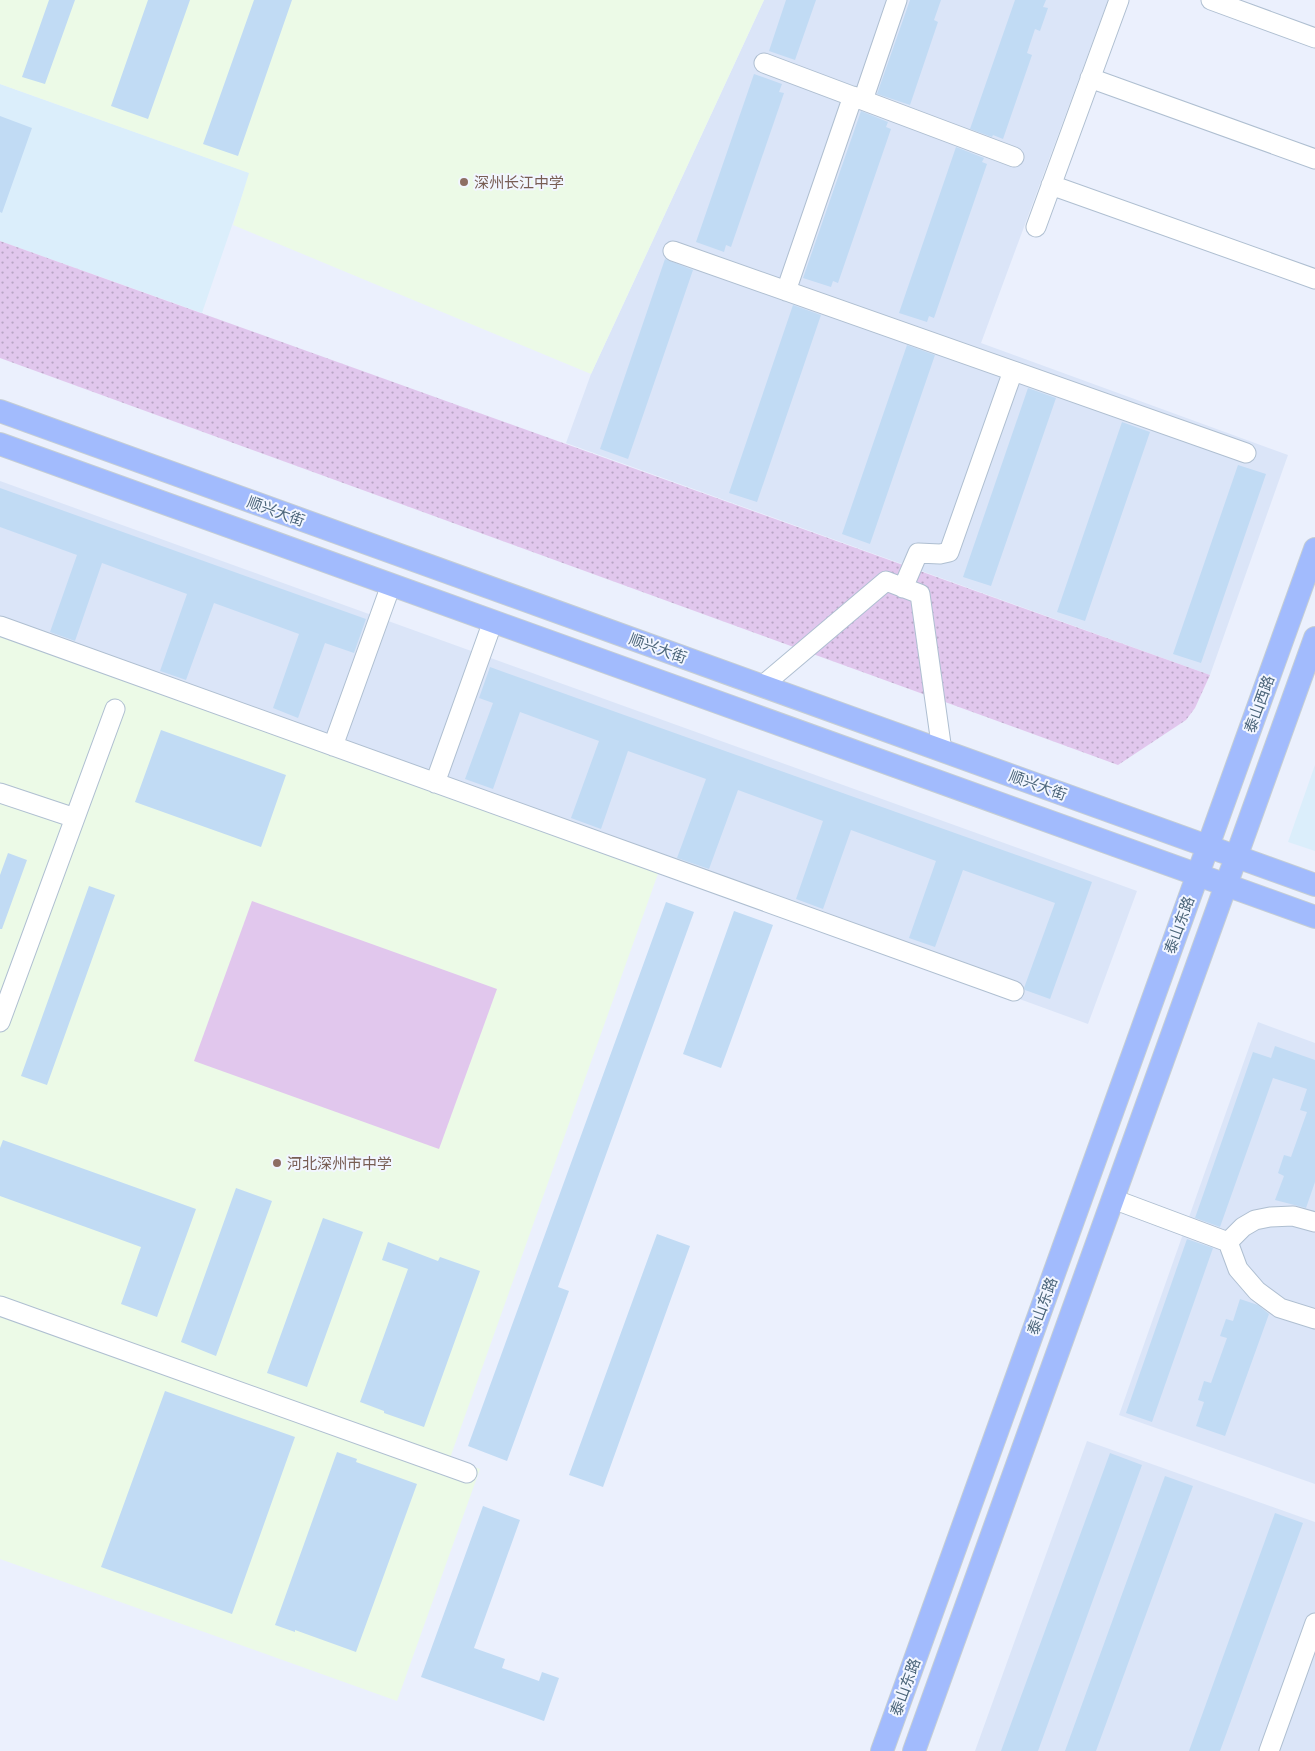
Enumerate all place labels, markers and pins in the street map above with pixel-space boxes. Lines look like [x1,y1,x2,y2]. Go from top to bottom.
place label: 深州长江中学 [474,174,564,191]
marker: 深州长江中学 [458,176,470,188]
place label: 河北深州市中学 [287,1155,392,1172]
marker: 河北深州市中学 [271,1157,283,1169]

